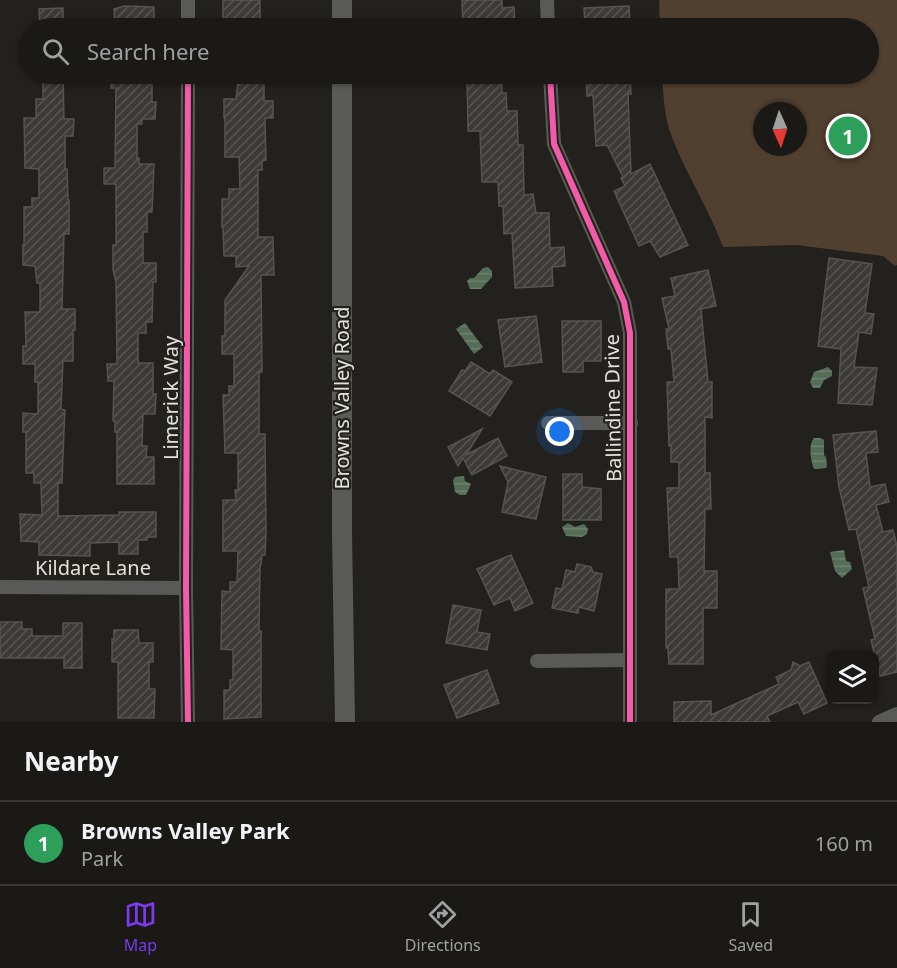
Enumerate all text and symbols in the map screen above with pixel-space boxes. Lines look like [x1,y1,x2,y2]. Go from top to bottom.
search box [18,18,879,84]
icon: search [39,35,72,68]
text: Search here [87,36,209,66]
north arrow [753,102,807,156]
pin: 1 [828,114,868,158]
street label: Browns Valley Road [328,307,355,489]
street label: Ballindine Drive [598,334,627,482]
street label: Limerick Way [157,335,184,460]
your location [545,417,574,446]
street label: Kildare Lane [35,554,151,581]
map controls [825,650,879,704]
button: layers [825,650,879,704]
text: Nearby [24,743,119,779]
text: Browns Valley Park [81,815,290,845]
text: 1 [38,830,49,857]
text: 160 m [815,830,873,857]
text: Park [81,845,123,872]
tab: Map [124,898,157,956]
tab: Directions [405,898,481,956]
tab: Saved [728,898,773,956]

